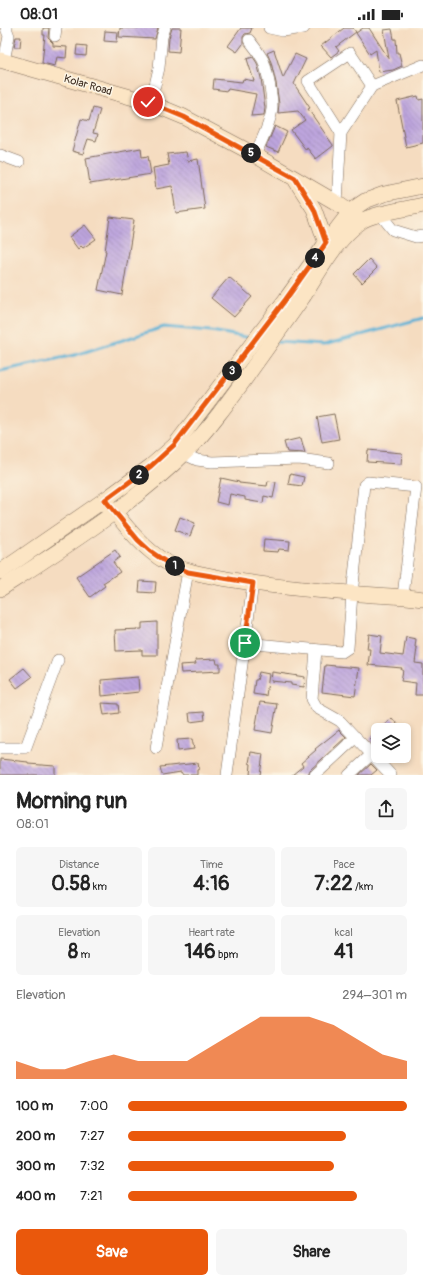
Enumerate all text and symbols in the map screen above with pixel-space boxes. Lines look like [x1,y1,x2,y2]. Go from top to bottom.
text: 08:01 [20,5,58,24]
street label: Kolar Road [62,72,114,98]
pin [131,85,165,119]
icon: check [137,91,159,113]
pin: 5 [241,143,261,163]
text: 5 [248,146,254,159]
pin: 4 [305,248,325,268]
text: 4 [312,251,318,264]
pin: 3 [222,361,242,381]
text: 3 [229,364,235,377]
pin: 2 [129,465,149,485]
text: 2 [136,468,142,481]
pin: 1 [165,556,185,576]
text: 1 [173,559,177,572]
pin [228,626,262,660]
icon: arrive [234,632,256,654]
map controls [371,723,411,763]
button: layers [371,723,411,763]
text: Morning run [16,787,127,815]
button: share [365,788,407,830]
text: 08:01 [16,816,49,832]
text: Distance [59,858,99,871]
text: Time [200,858,223,871]
text: Pace [333,858,355,871]
text: 0.58 [51,871,90,896]
text: 4:16 [193,871,230,896]
text: 7:22 [314,871,353,896]
text: km [90,880,107,893]
text: /km [353,880,373,893]
text: Elevation [58,926,100,939]
text: Heart rate [188,926,235,939]
text: kcal [335,926,353,939]
text: 8 [68,939,78,964]
text: 146 [185,939,216,964]
text: 41 [334,939,354,964]
text: m [78,948,90,961]
text: bpm [216,948,238,961]
text: Elevation [16,987,66,1003]
text: 294–301 m [342,987,407,1003]
text: 100 m [16,1098,53,1114]
text: 7:00 [80,1098,108,1114]
text: 200 m [16,1128,55,1144]
text: 7:27 [80,1128,105,1144]
text: 300 m [16,1158,55,1174]
text: 7:32 [80,1158,105,1174]
text: 400 m [16,1188,56,1204]
text: 7:21 [80,1188,103,1204]
button: Save [16,1229,208,1275]
button: Share [216,1229,407,1275]

